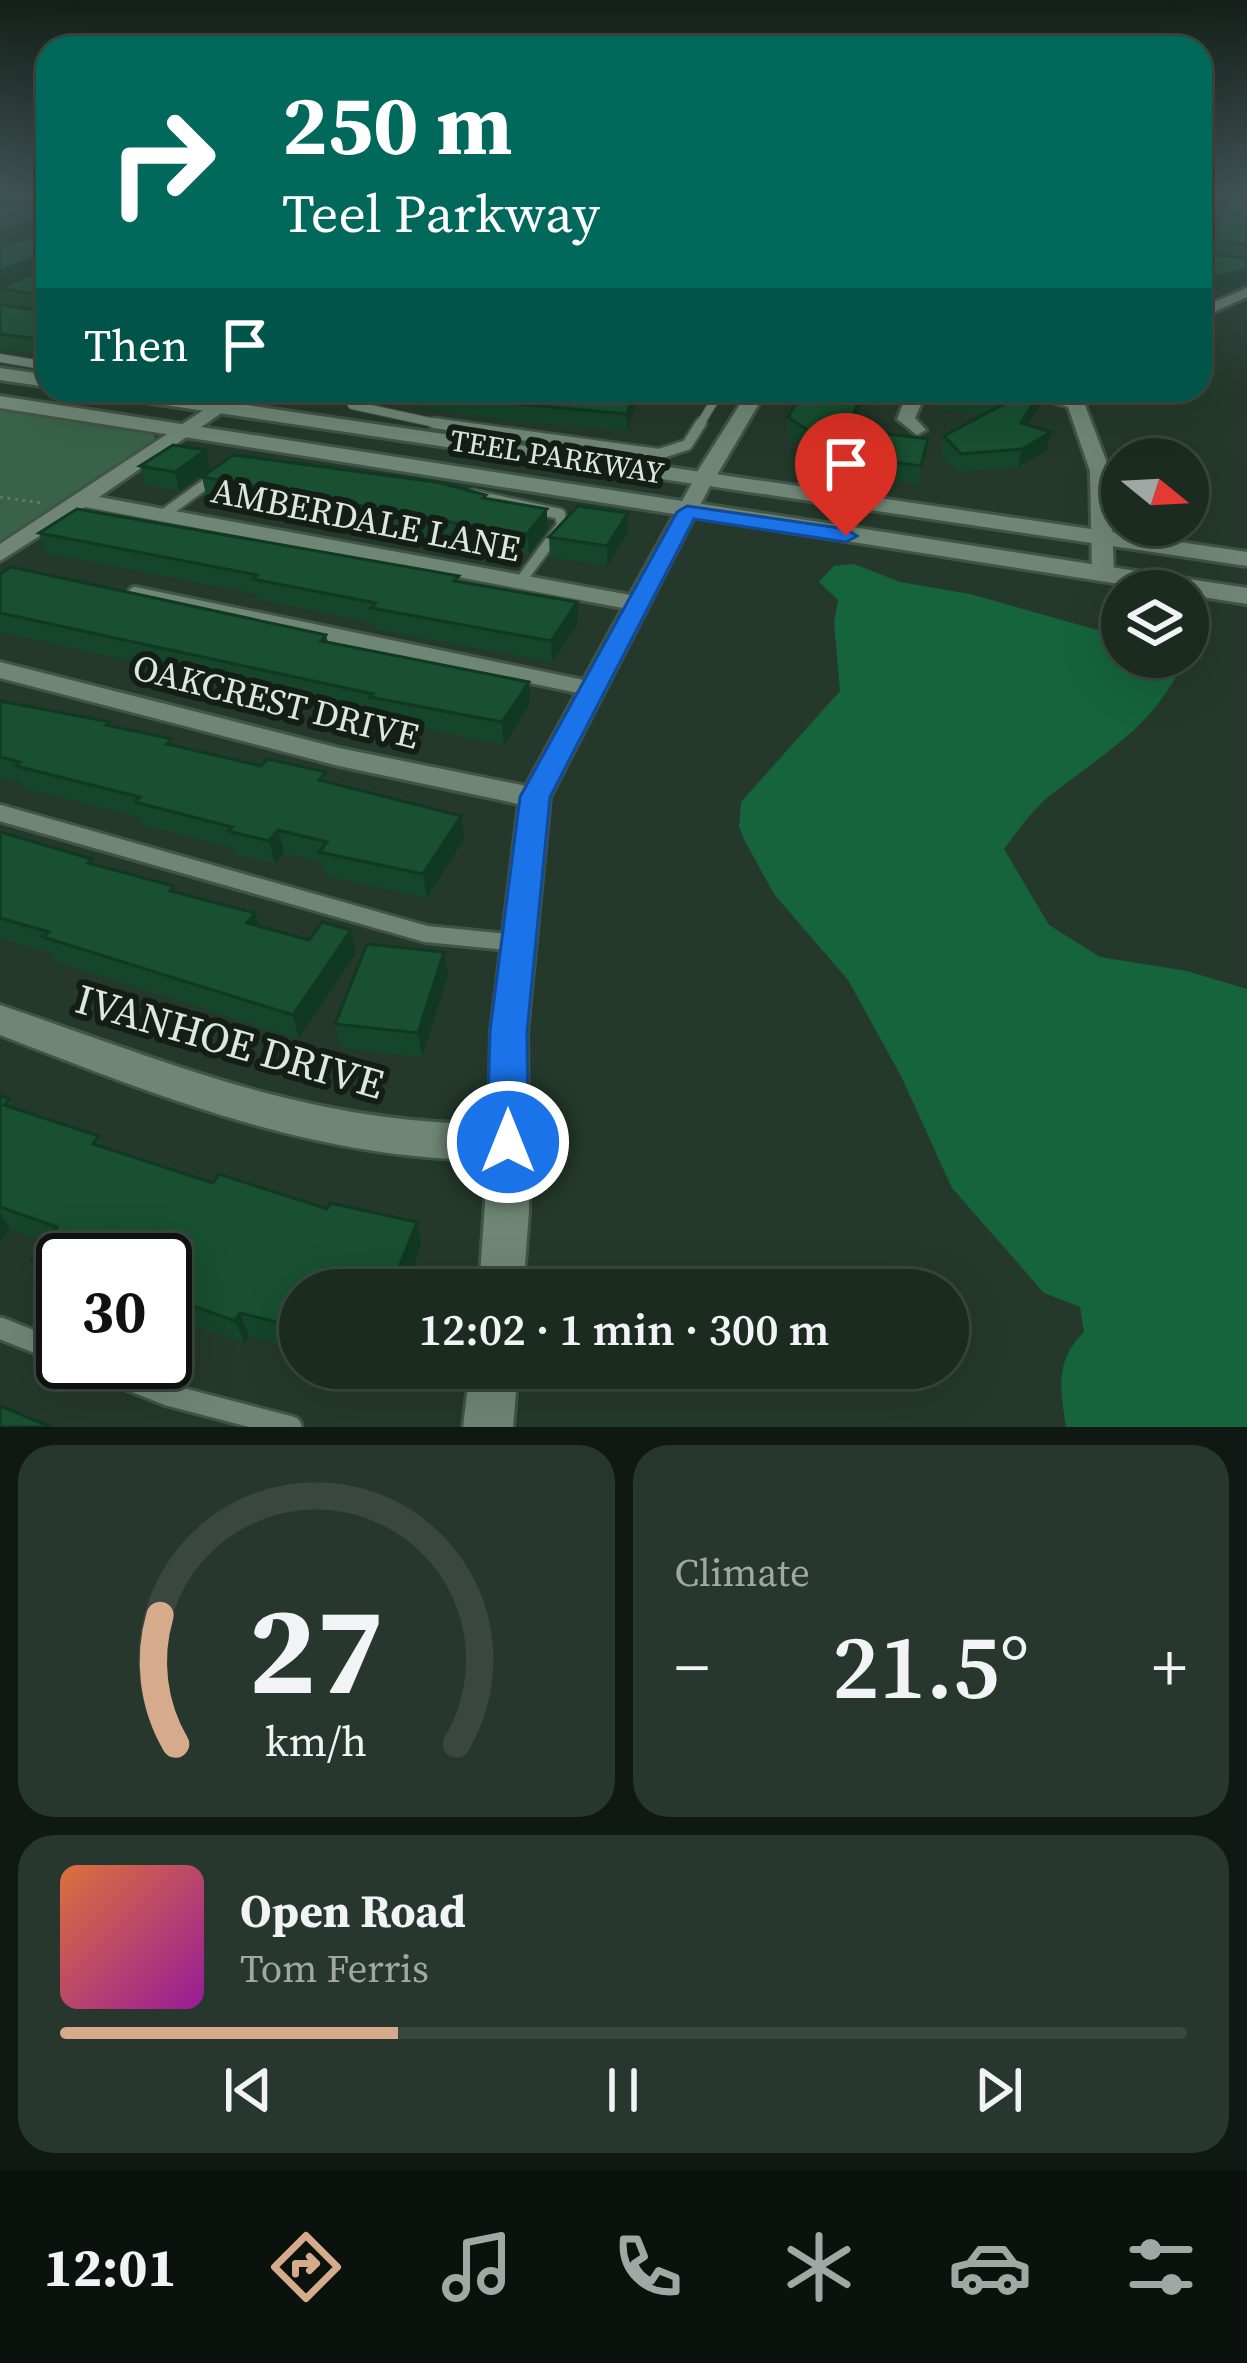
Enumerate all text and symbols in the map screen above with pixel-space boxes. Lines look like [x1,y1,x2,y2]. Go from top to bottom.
text: 250 m [282,67,513,182]
icon: right [84,84,240,240]
text: Teel Parkway [282,176,600,250]
icon: arrive [212,312,278,378]
text: Then [84,314,188,376]
pin [795,413,897,536]
street label: TEEL PARKWAY [447,419,667,494]
icon: arrive [813,431,879,497]
north arrow [1101,438,1209,546]
map controls [1101,438,1209,678]
street label: AMBERDALE LANE [207,466,524,573]
button: layers [1101,570,1209,678]
street label: OAKCREST DRIVE [128,642,424,761]
street label: IVANHOE DRIVE [69,969,391,1113]
position arrow [445,1079,571,1205]
speed limit sign: 30 [36,1233,192,1389]
text: 12:02 · 1 min · 300 m [419,1298,829,1360]
text: Climate [675,1546,810,1599]
text: 27 [249,1564,384,1735]
text: 21.5° [832,1605,1029,1728]
text: − [675,1622,709,1712]
text: + [1152,1622,1187,1712]
text: km/h [265,1712,367,1770]
text: Open Road [240,1880,466,1942]
text: Tom Ferris [240,1942,429,1995]
icon: previous [215,2057,281,2123]
icon: pause [590,2057,656,2123]
icon: next [966,2057,1032,2123]
icon: directions [264,2225,348,2309]
icon: music [435,2225,519,2309]
icon: phone [606,2225,690,2309]
icon: climate [777,2225,861,2309]
icon: car [948,2225,1032,2309]
icon: filters [1119,2225,1203,2309]
text: 12:01 [44,2230,177,2304]

